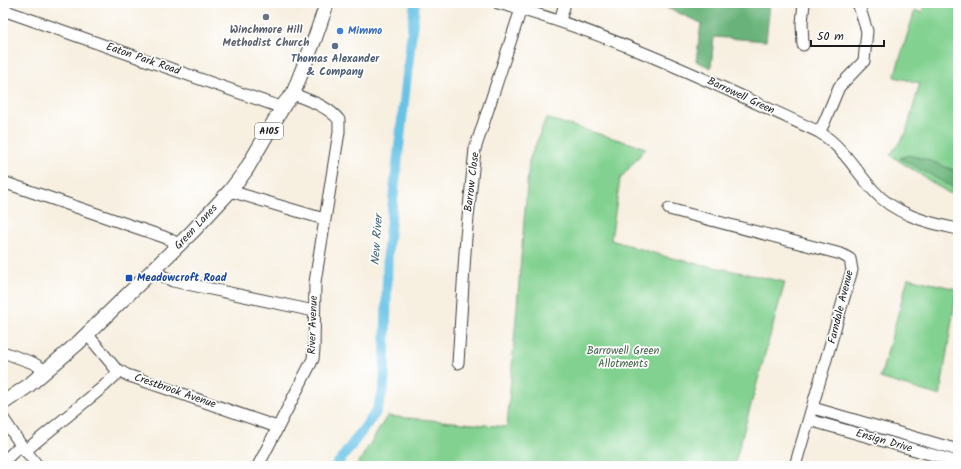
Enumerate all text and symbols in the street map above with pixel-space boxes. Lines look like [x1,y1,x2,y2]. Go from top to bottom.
marker: Winchmore Hill Methodist Church [261,12,271,22]
place label: Winchmore Hill Methodist Church [223,21,309,52]
place label: Mimmo [348,22,382,40]
scale bar [811,22,884,48]
marker: Mimmo [335,26,345,36]
text: 50 m [817,27,844,46]
street label: Eaton Park Road [103,38,183,80]
marker: Thomas Alexander & Company [330,41,340,51]
place label: Thomas Alexander & Company [291,50,380,81]
street label: Barrowell Green [704,72,778,120]
road number: A105 [255,123,283,139]
street label: Barrow Close [459,151,485,213]
street label: Green Lanes [170,200,222,254]
water label: New River [366,211,388,266]
street label: Farndale Avenue [823,268,859,346]
place label: Meadowcroft Road [137,269,228,287]
marker: Meadowcroft Road [124,273,134,283]
street label: River Avenue [303,295,323,355]
park label: Barrowell Green Allotments [587,342,659,373]
street label: Crestbrook Avenue [132,369,218,413]
street label: Ensign Drive [854,424,914,458]

